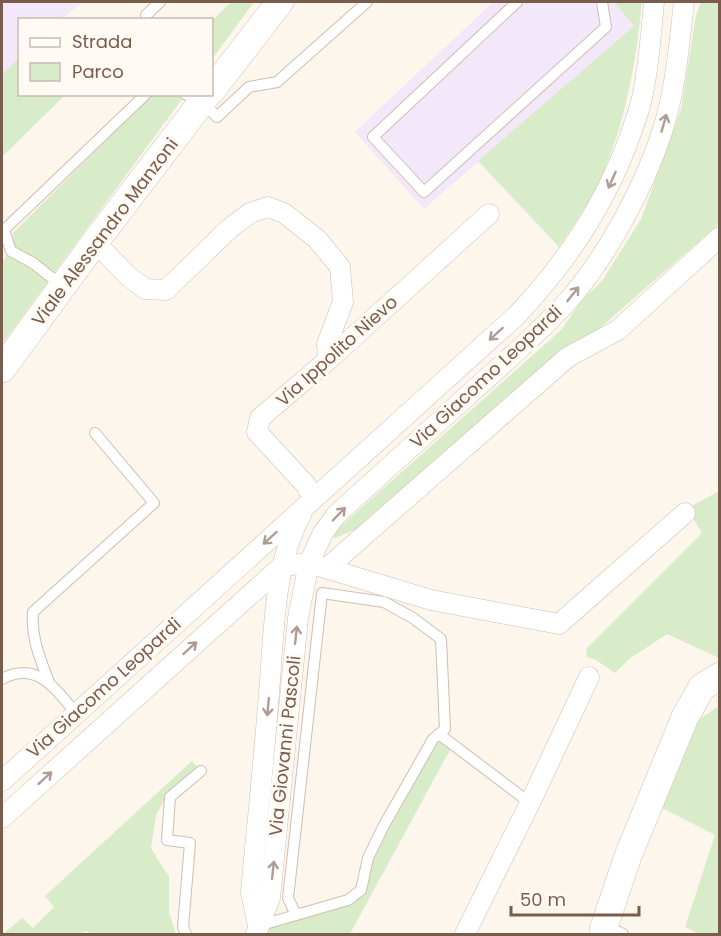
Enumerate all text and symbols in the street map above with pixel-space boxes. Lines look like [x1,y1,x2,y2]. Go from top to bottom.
legend [18,18,213,96]
text: Strada [72,29,132,54]
text: Parco [72,59,124,84]
one-way arrow [659,114,670,133]
street label: Viale Alessandro Manzoni [26,133,184,331]
one-way arrow [605,170,617,188]
one-way arrow [566,286,579,302]
street label: Via Ippolito Nievo [271,289,403,412]
street label: Via Giacomo Leopardi [404,299,567,454]
one-way arrow [488,327,503,341]
one-way arrow [331,506,346,521]
one-way arrow [263,531,278,545]
street label: Via Giacomo Leopardi [21,612,186,764]
one-way arrow [291,625,302,645]
one-way arrow [182,641,197,655]
street label: Via Giovanni Pascoli [263,654,306,837]
one-way arrow [262,697,273,717]
one-way arrow [37,771,52,785]
one-way arrow [268,861,279,881]
scale bar [511,879,638,917]
text: 50 m [520,887,566,912]

